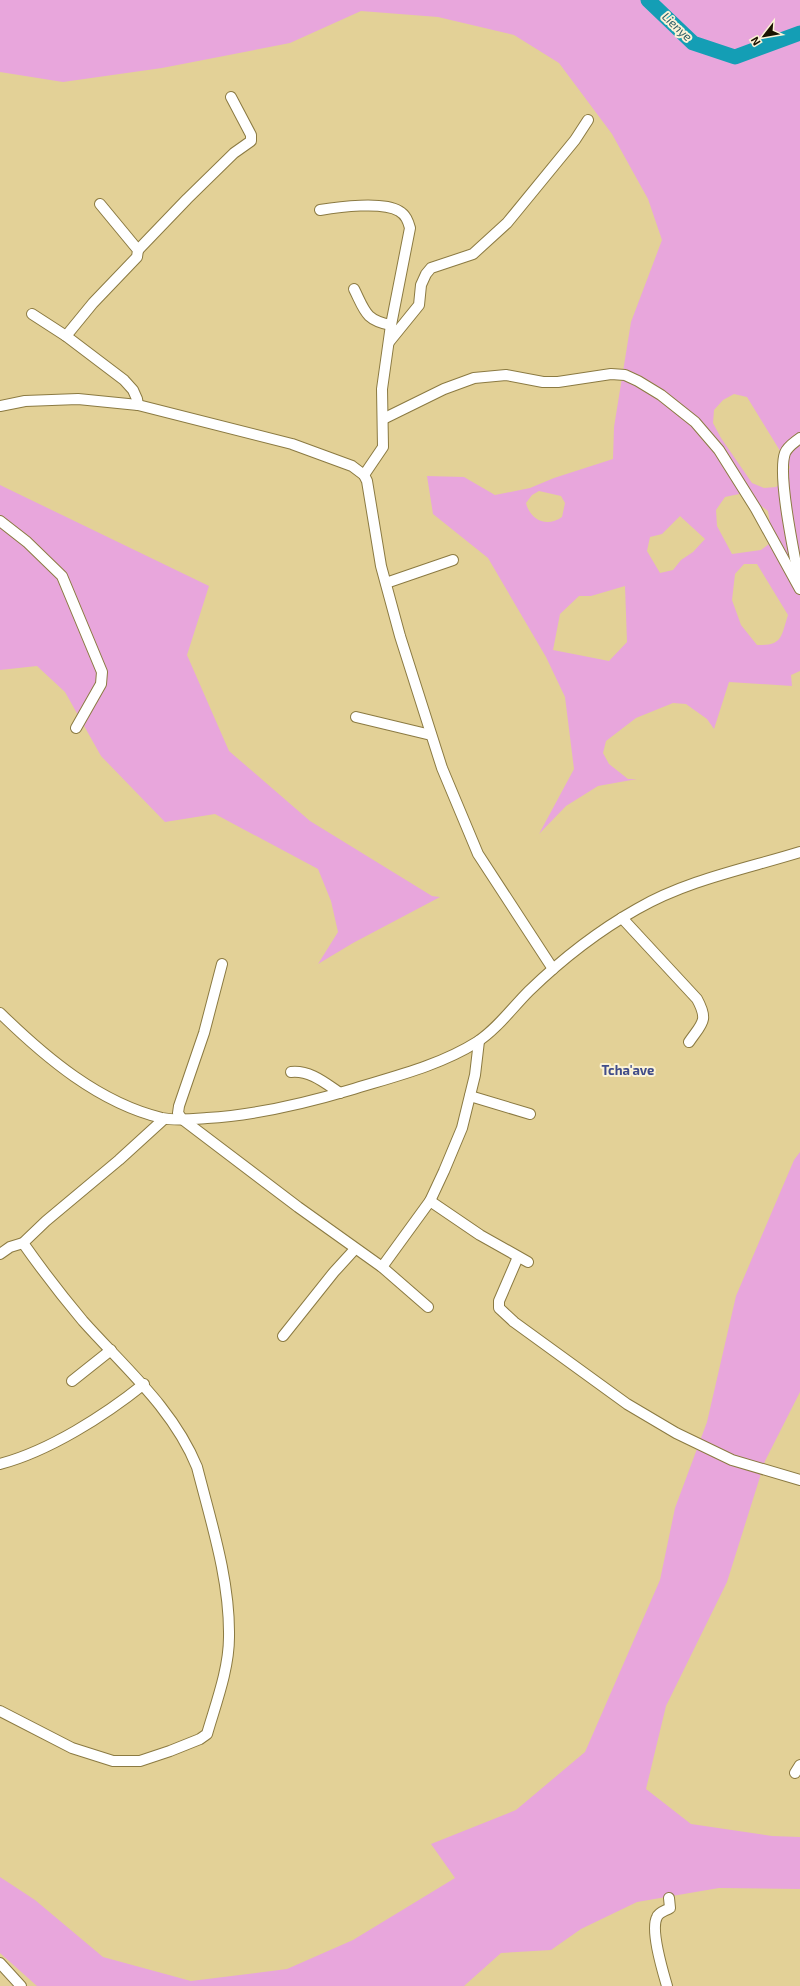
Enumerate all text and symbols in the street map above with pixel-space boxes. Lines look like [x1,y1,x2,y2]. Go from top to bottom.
water label: Lienye [659,9,696,45]
north arrow [744,16,784,56]
text: N [747,35,763,48]
district label: Tcha'ave [602,1062,654,1078]

